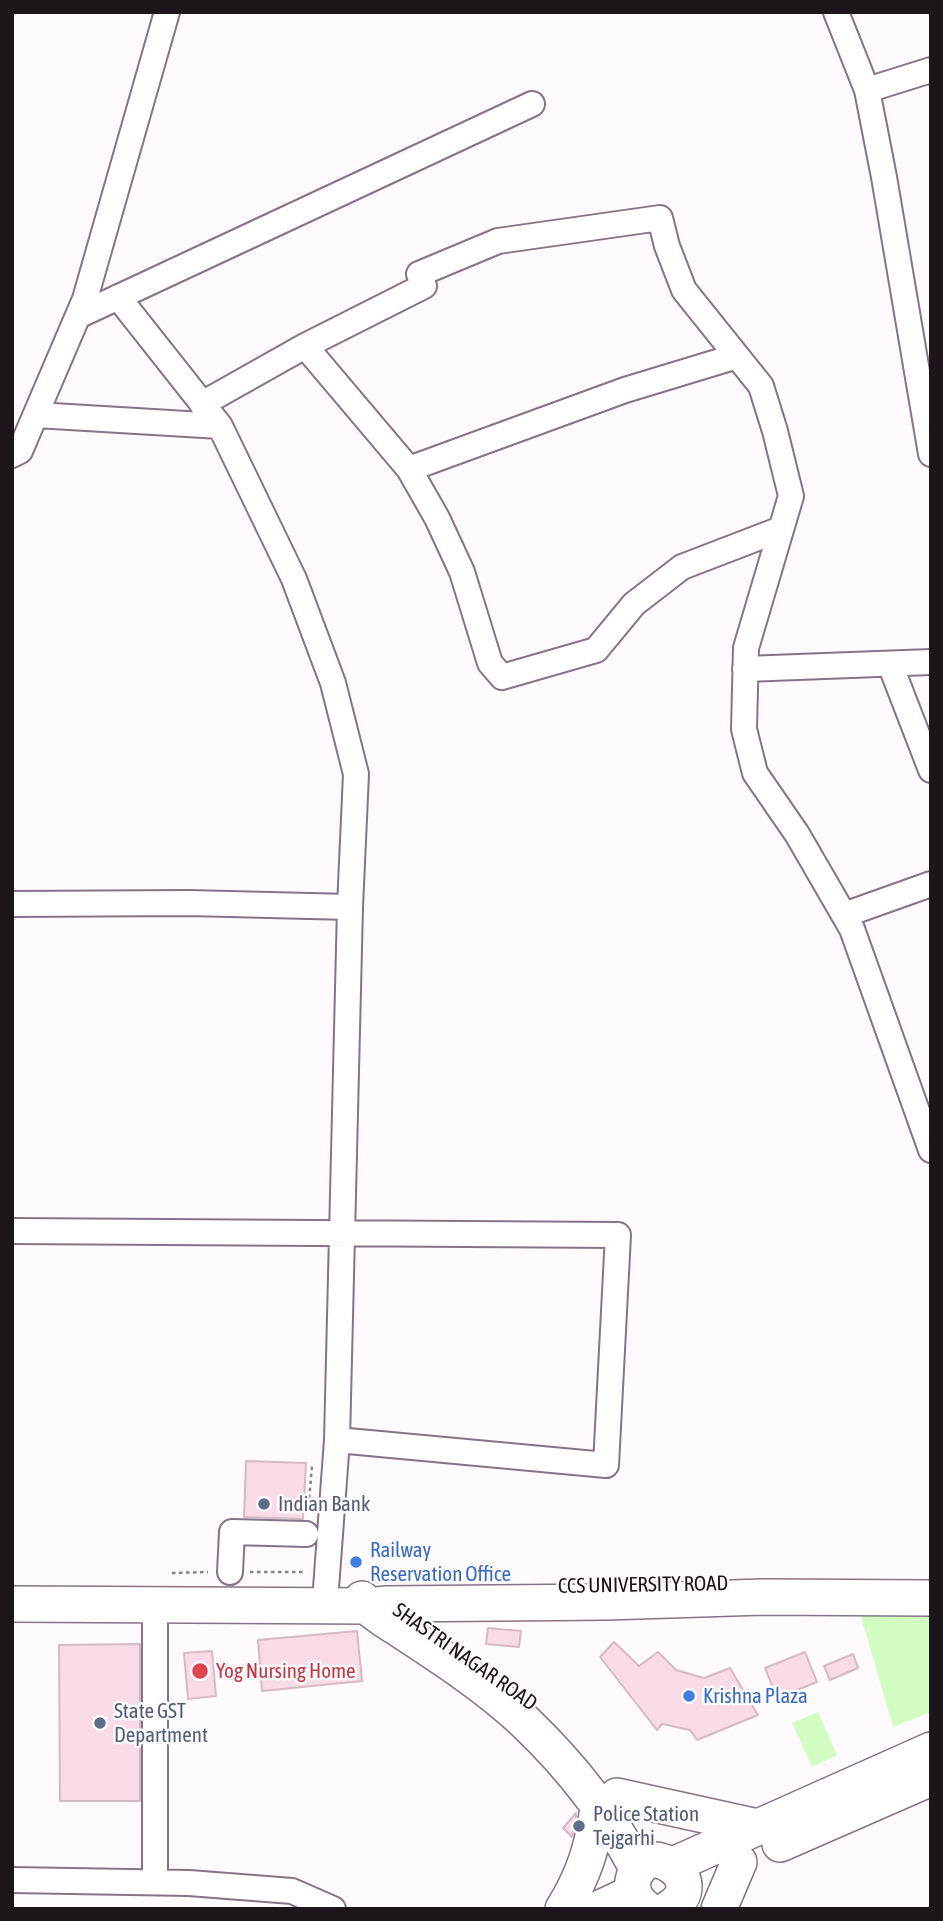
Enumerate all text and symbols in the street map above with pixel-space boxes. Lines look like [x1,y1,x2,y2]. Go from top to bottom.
place label: Indian Bank [278,1491,370,1517]
marker: Indian Bank [256,1496,272,1512]
place label: Railway Reservation Office [370,1537,511,1587]
marker: Railway Reservation Office [348,1554,364,1570]
street label: CCS UNIVERSITY ROAD [558,1571,728,1599]
street label: SHASTRI NAGAR ROAD [388,1598,542,1716]
place label: Yog Nursing Home [216,1658,356,1684]
marker: Yog Nursing Home [190,1661,210,1681]
place label: Krishna Plaza [703,1683,808,1709]
marker: Krishna Plaza [681,1688,697,1704]
place label: State GST Department [114,1698,208,1748]
marker: State GST Department [92,1715,108,1731]
place label: Police Station Tejgarhi [593,1801,699,1851]
marker: Police Station Tejgarhi [571,1818,587,1834]

